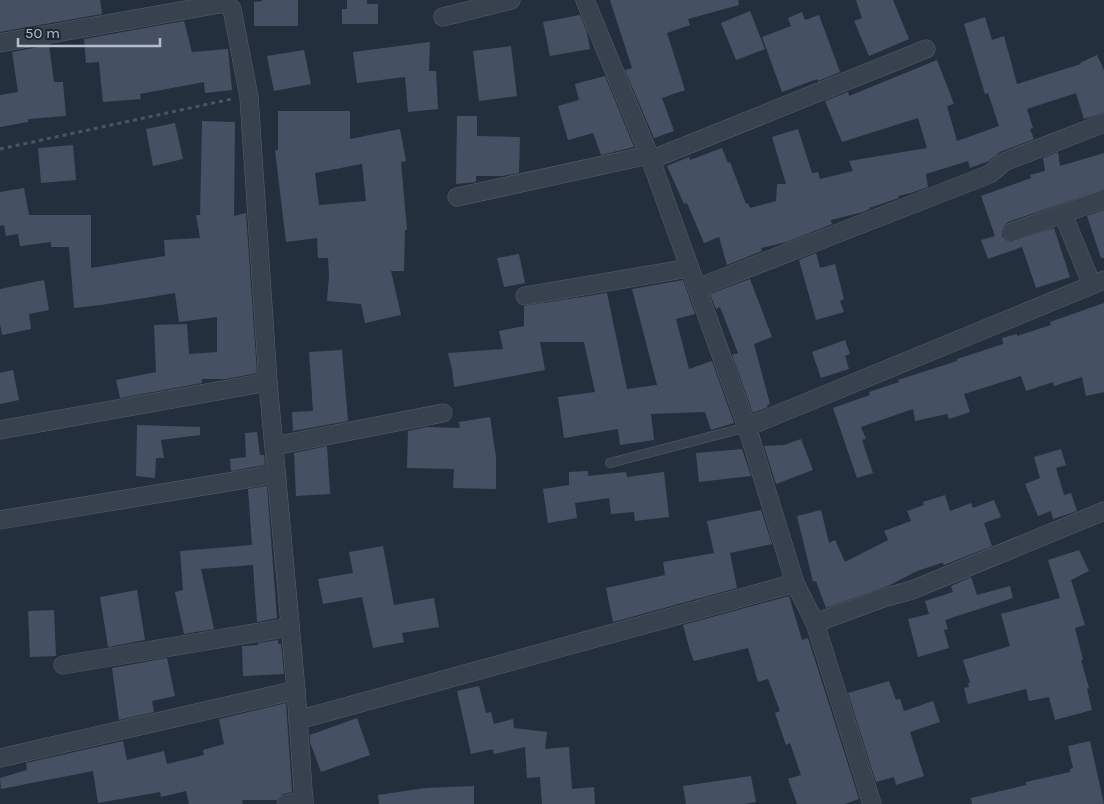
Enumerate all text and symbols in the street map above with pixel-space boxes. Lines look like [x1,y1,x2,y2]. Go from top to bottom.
scale bar [18,15,160,47]
text: 50 m [25,24,60,42]

